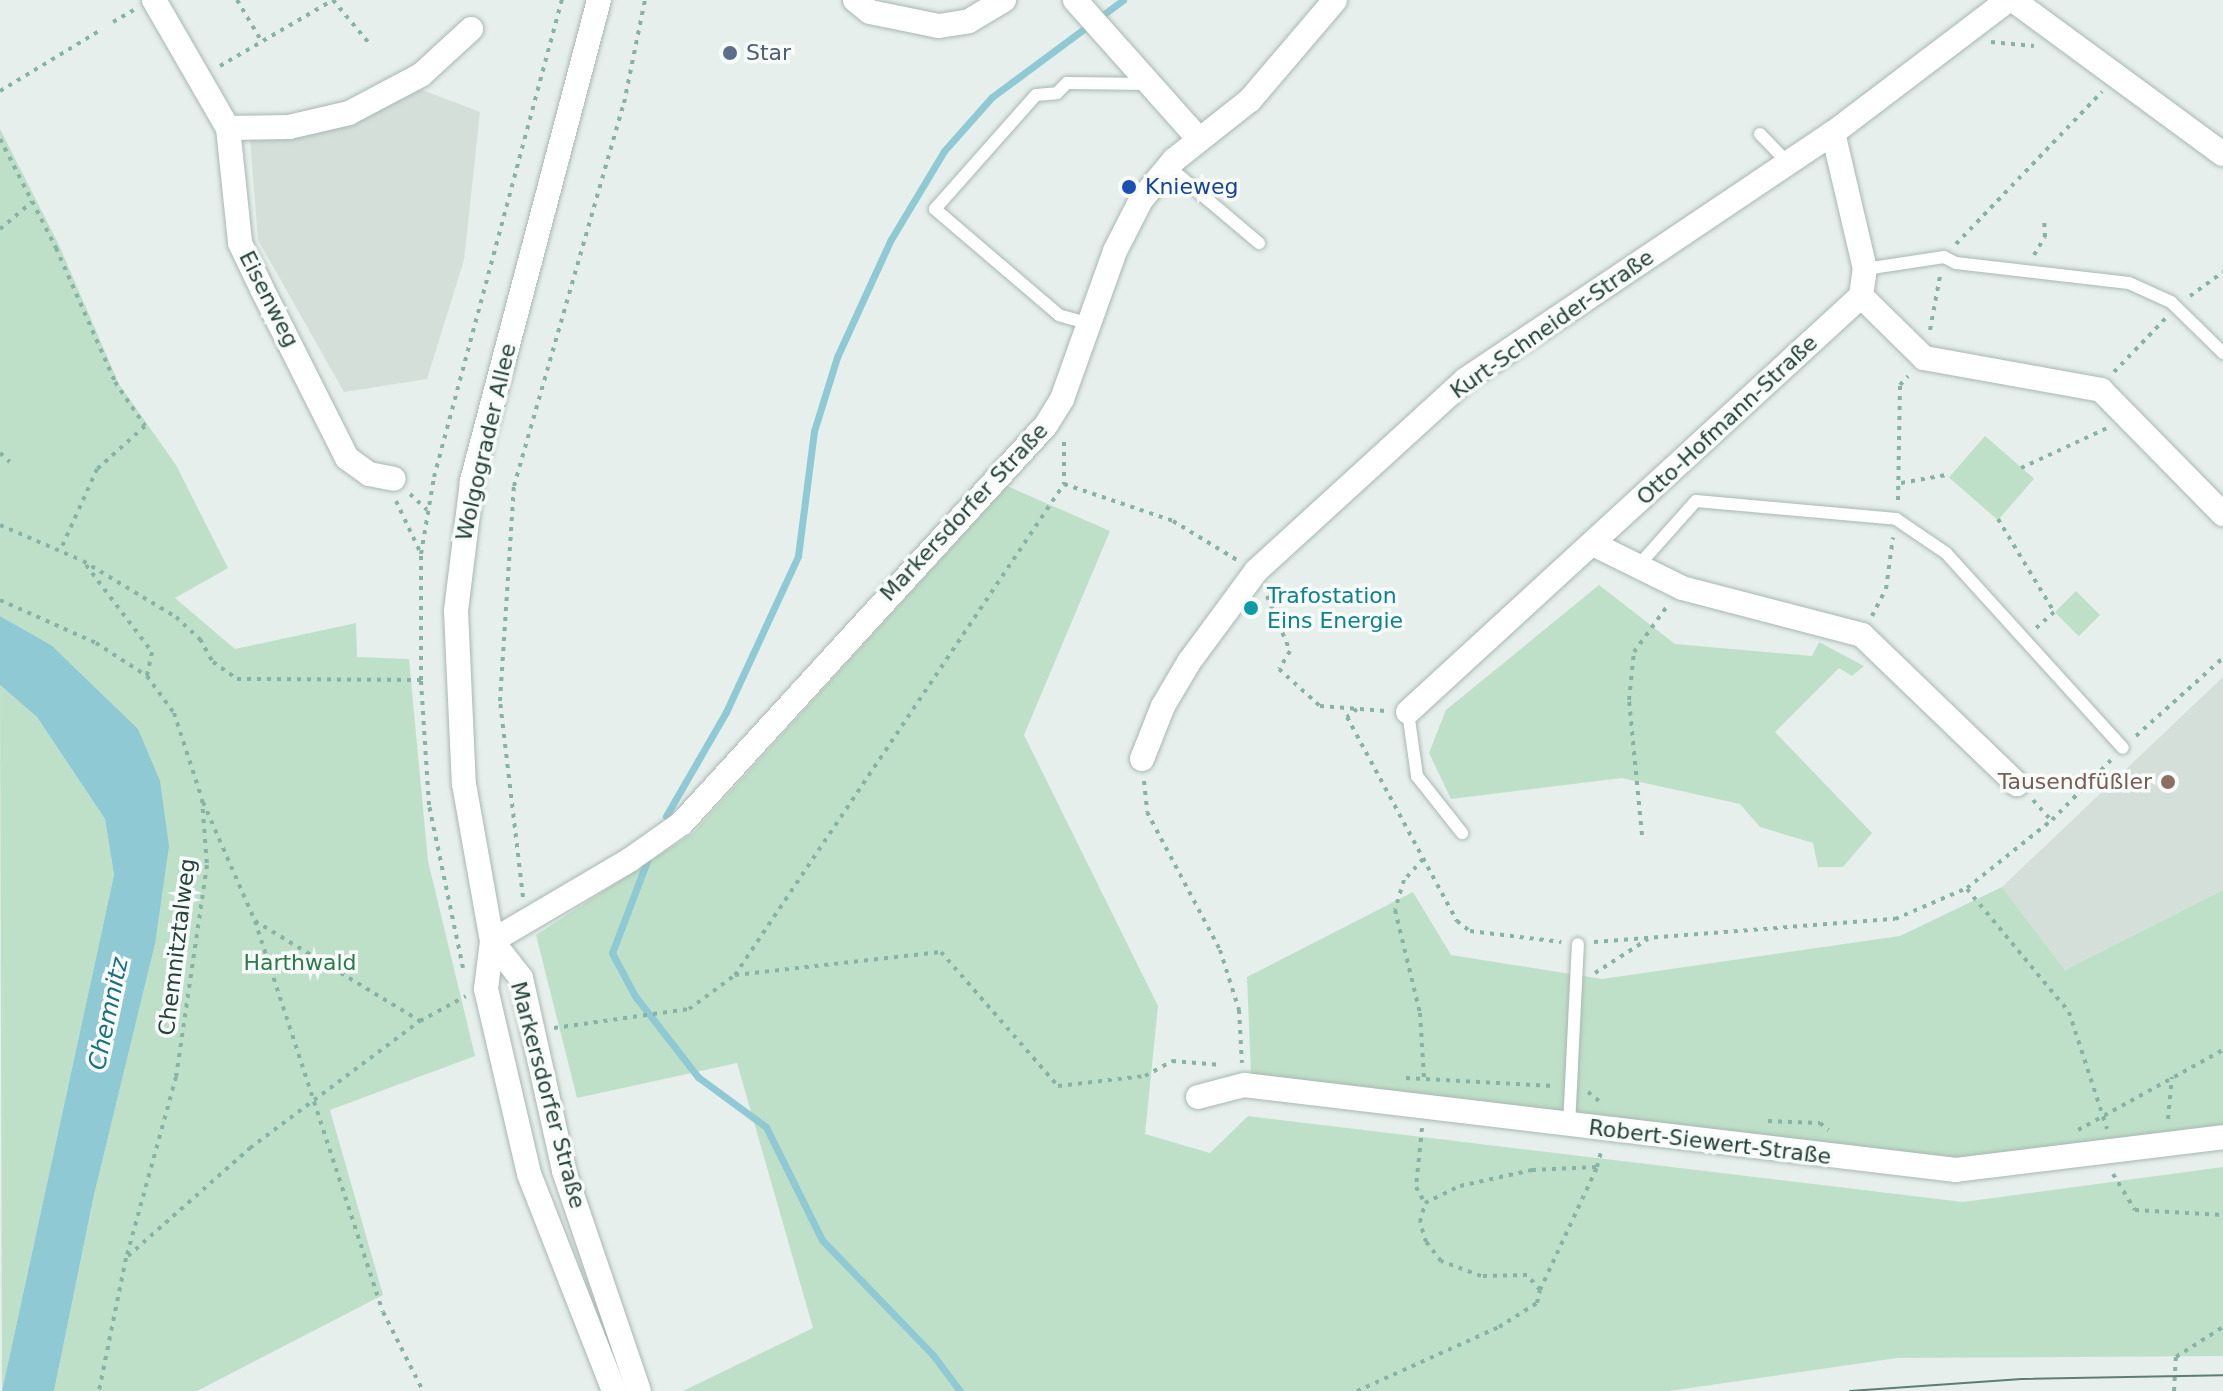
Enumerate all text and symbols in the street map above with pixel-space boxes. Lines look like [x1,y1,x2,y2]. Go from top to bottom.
place label: Star [746,40,791,66]
marker: Star [721,44,739,62]
place label: Knieweg [1145,174,1239,200]
marker: Knieweg [1120,178,1138,196]
street label: Kurt-Schneider-Straße [1445,244,1659,404]
street label: Eisenweg [234,246,304,352]
street label: Otto-Hofmann-Straße [1631,329,1823,511]
street label: Wolgograder Allee [450,341,522,543]
street label: Markersdorfer Straße [875,418,1053,606]
place label: Trafostation Eins Energie [1267,582,1403,634]
marker: Trafostation Eins Energie [1242,599,1260,617]
place label: Tausendfüßler [1998,769,2152,795]
marker: Tausendfüßler [2159,773,2177,791]
street label: Chemnitztalweg [153,857,201,1037]
park label: Harthwald [243,950,357,976]
water label: Chemnitz [83,955,135,1073]
street label: Markersdorfer Straße [505,979,591,1211]
street label: Robert-Siewert-Straße [1587,1114,1833,1170]

